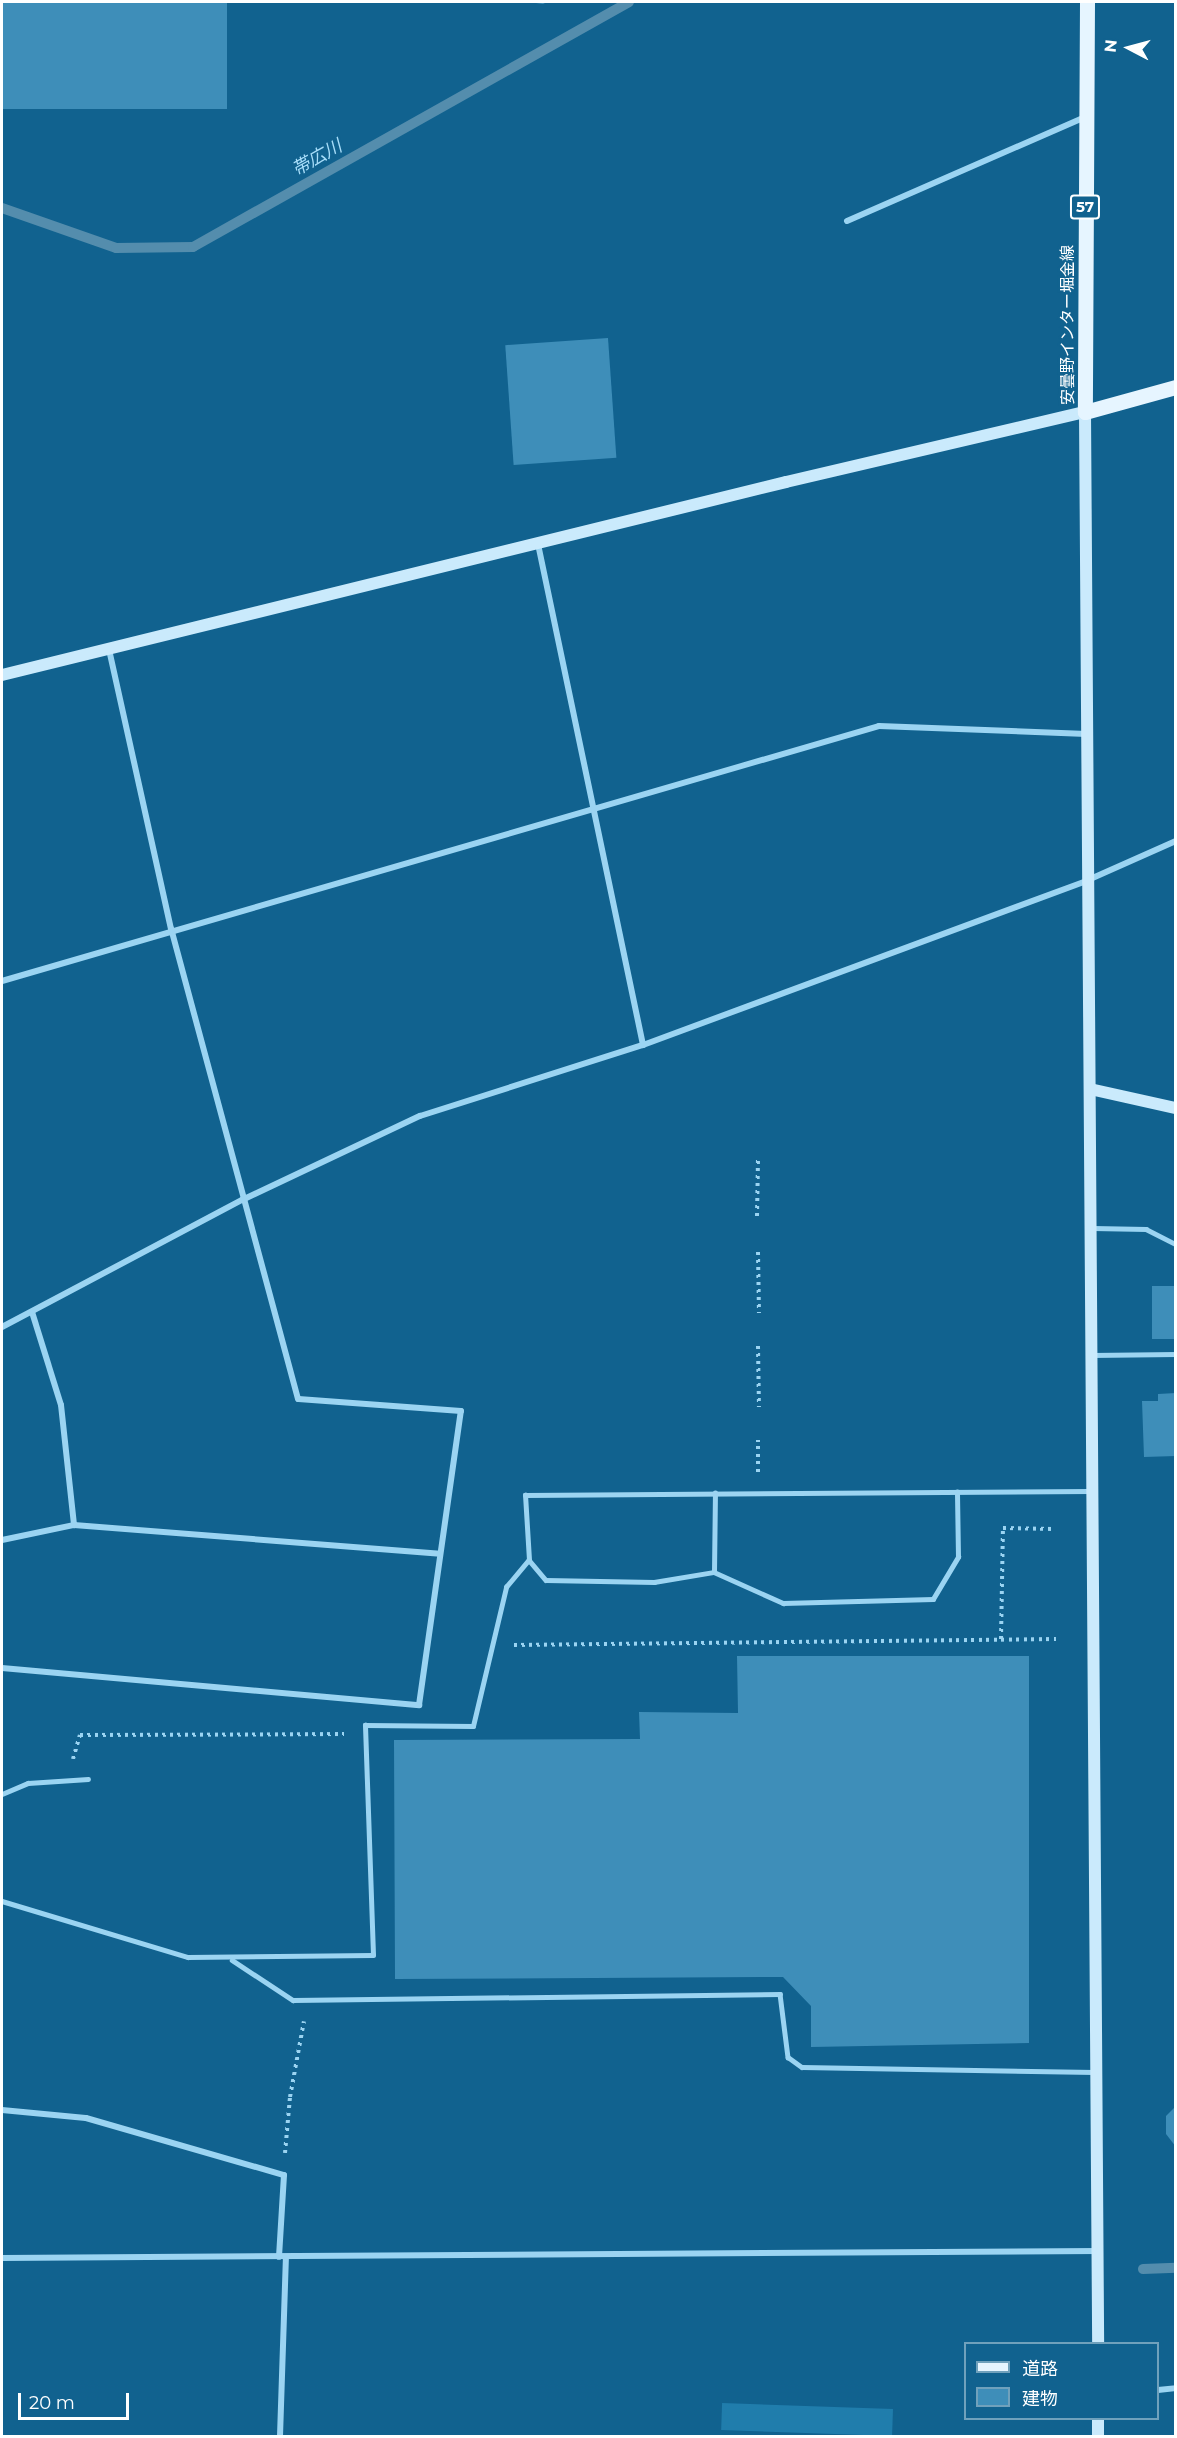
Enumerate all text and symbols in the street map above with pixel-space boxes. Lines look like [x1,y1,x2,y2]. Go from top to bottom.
north arrow [1099,18,1159,78]
text: N [1100,39,1121,53]
water label: 帯広川 [288,135,346,181]
road number: 57 [1068,195,1102,219]
street label: 安曇野インター堀金線 [1058,245,1078,405]
legend [964,2342,1159,2420]
text: 道路 [1022,2358,1058,2380]
scale bar [21,2381,132,2419]
text: 建物 [1022,2388,1058,2410]
text: 20 m [29,2392,75,2414]

